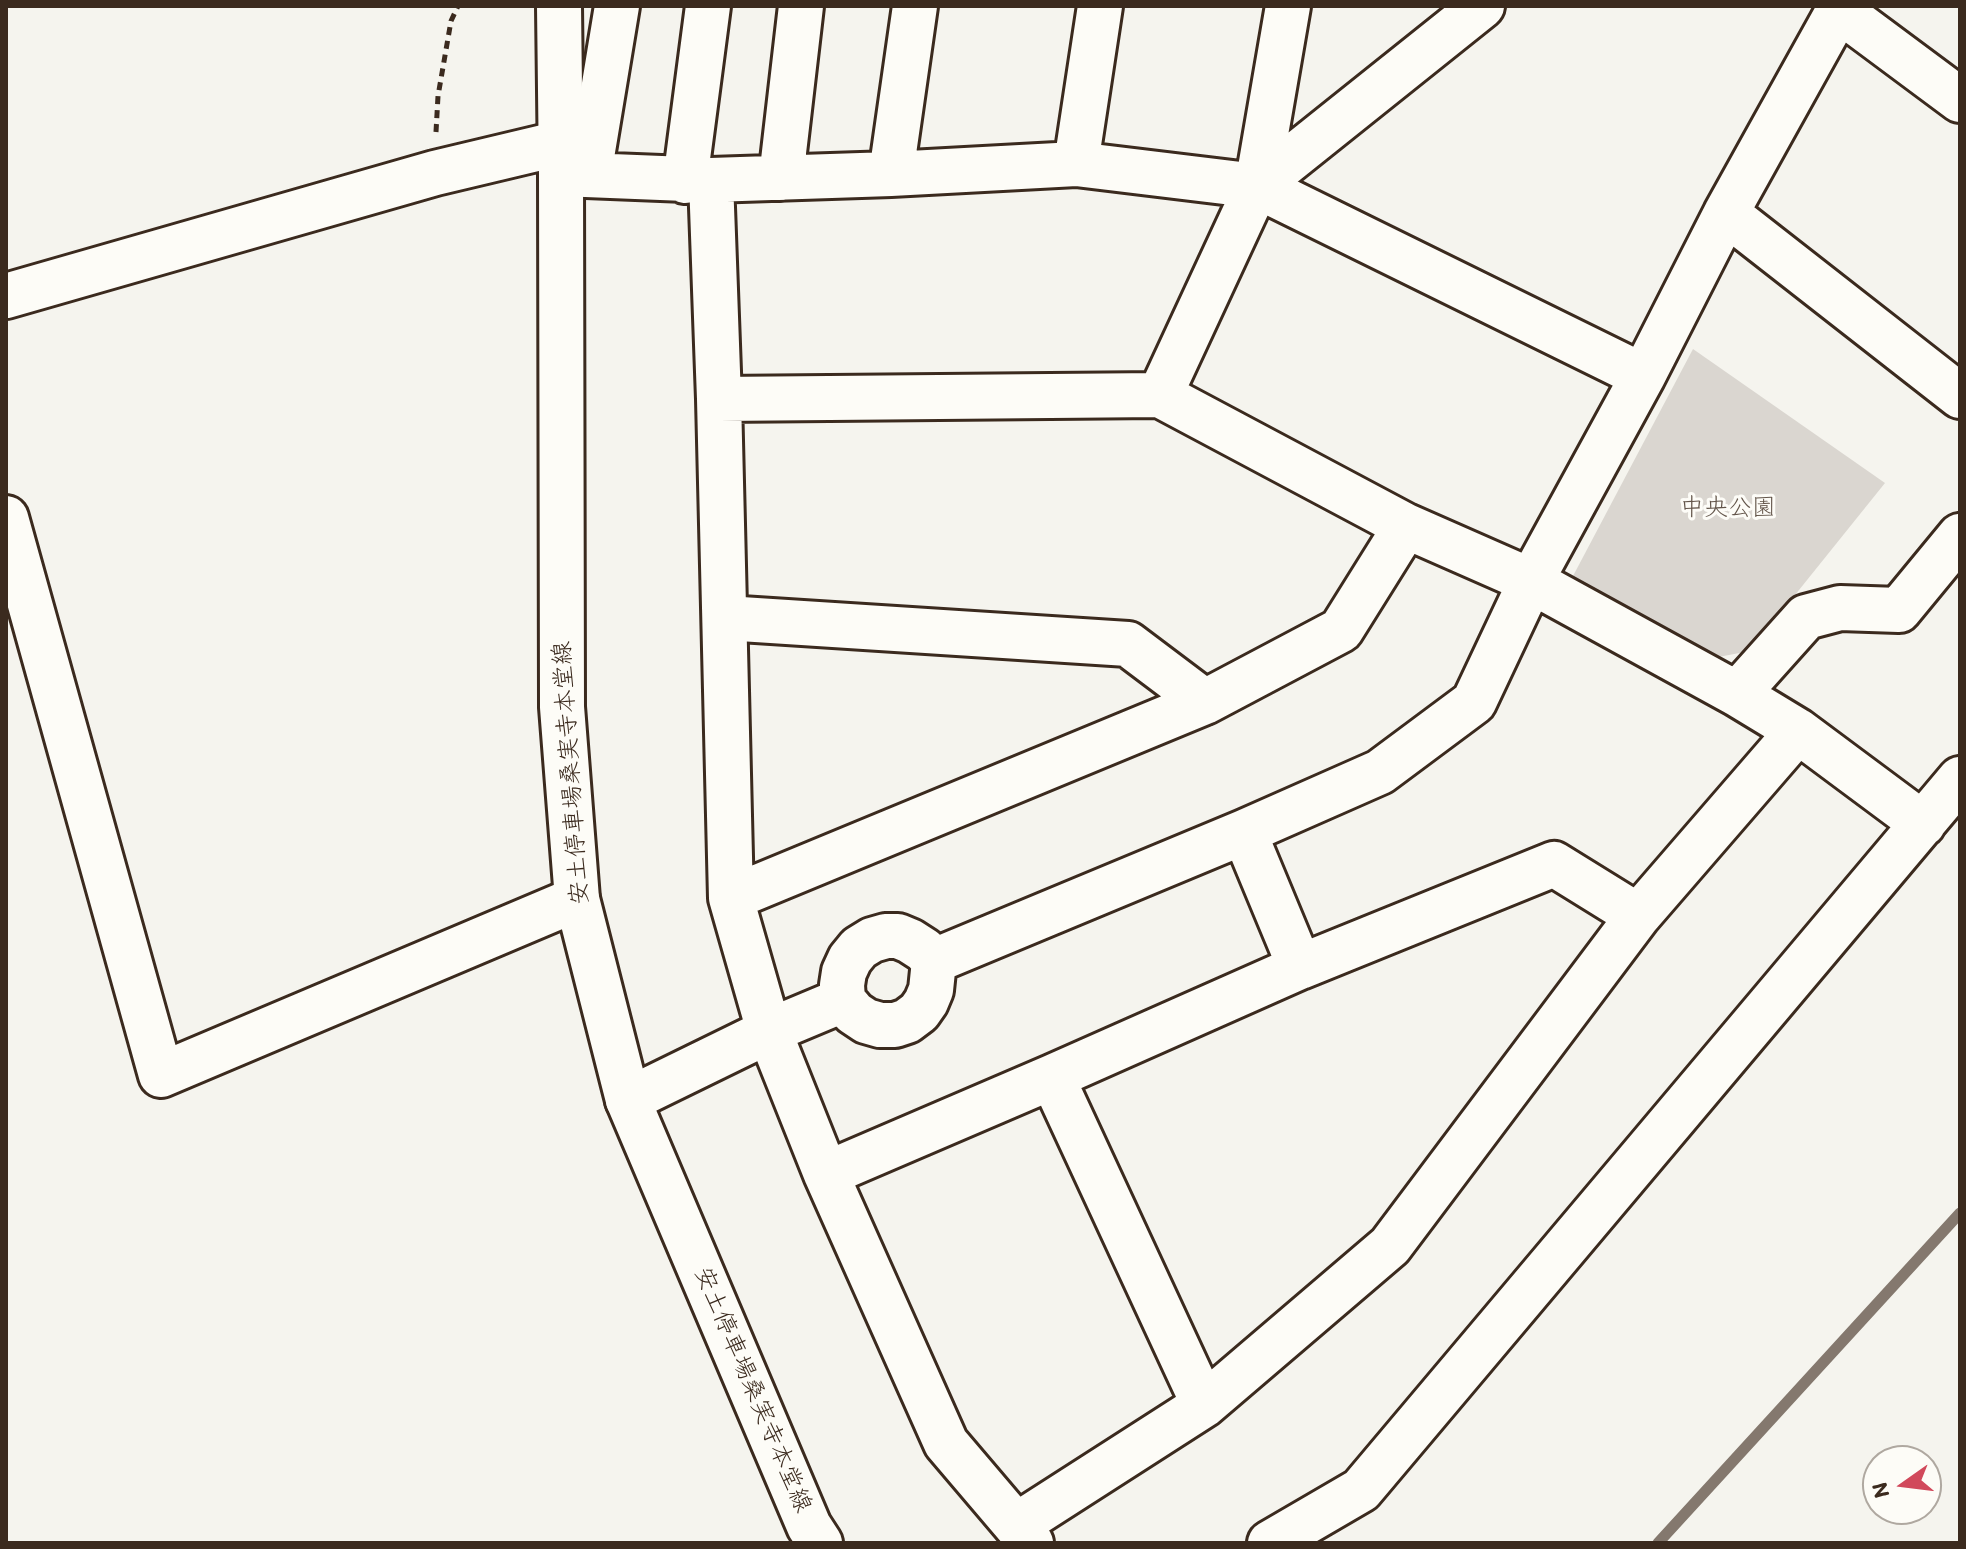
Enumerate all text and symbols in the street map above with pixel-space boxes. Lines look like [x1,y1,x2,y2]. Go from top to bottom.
park label: 中央公園 [1680,495,1776,523]
street label: 安土停車場桑実寺本堂線 [548,640,596,906]
street label: 安土停車場桑実寺本堂線 [687,1263,817,1517]
north arrow [1862,1445,1942,1525]
text: N [1865,1480,1895,1501]

